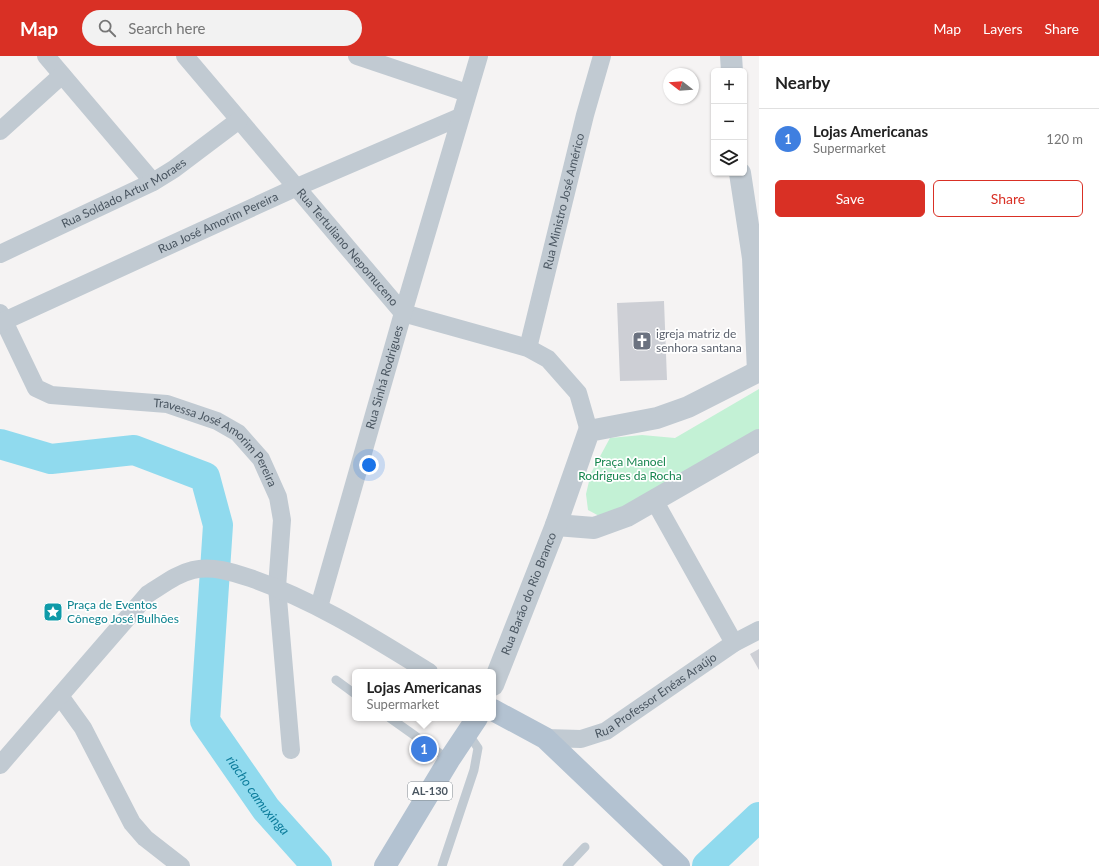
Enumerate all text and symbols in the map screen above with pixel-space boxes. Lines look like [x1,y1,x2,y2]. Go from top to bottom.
search box [82,10,362,46]
text: Map [20,17,58,40]
icon: search [96,17,118,39]
text: Search here [128,19,206,37]
text: Map [933,20,961,37]
text: Layers [983,20,1023,37]
text: Share [1045,20,1079,37]
north arrow [663,68,699,104]
map controls [711,68,747,176]
button: + [711,68,747,104]
text: Nearby [775,72,830,93]
button: − [711,104,747,140]
text: Lojas Americanas [813,122,928,140]
street label: Rua Ministro José Américo [540,131,587,271]
text: 1 [784,131,792,147]
text: 120 m [1046,131,1083,147]
button: layers [711,140,747,176]
text: Supermarket [813,140,886,156]
street label: Rua Soldado Artur Moraes [59,155,189,231]
button: Save [775,180,925,217]
button: Share [933,180,1083,217]
street label: Rua Tertuliano Nepomuceno [294,185,402,309]
street label: Rua José Amorim Pereira [156,189,280,257]
street label: Rua Sinhá Rodrigues [362,323,406,431]
place label: igreja matriz de senhora santana [656,326,742,355]
church icon: igreja matriz de senhora santana [631,330,653,352]
street label: Travessa José Amorim Pereira [153,395,280,489]
park label: Praça Manoel Rodrigues da Rocha [578,454,682,483]
your location [359,455,379,475]
street label: Rua Barão do Rio Branco [498,530,559,657]
place label: Praça de Eventos Cônego José Bulhões [67,597,179,626]
place icon: Praça de Eventos Cônego José Bulhões [42,601,64,623]
street label: Rua Professor Enéas Araújo [593,649,720,741]
popup [352,669,496,721]
text: Lojas Americanas [366,678,482,696]
text: Supermarket [366,696,439,712]
pin: 1 [411,734,437,764]
water label: riacho camuxinga [223,752,293,838]
road number: AL-130 [408,782,452,800]

